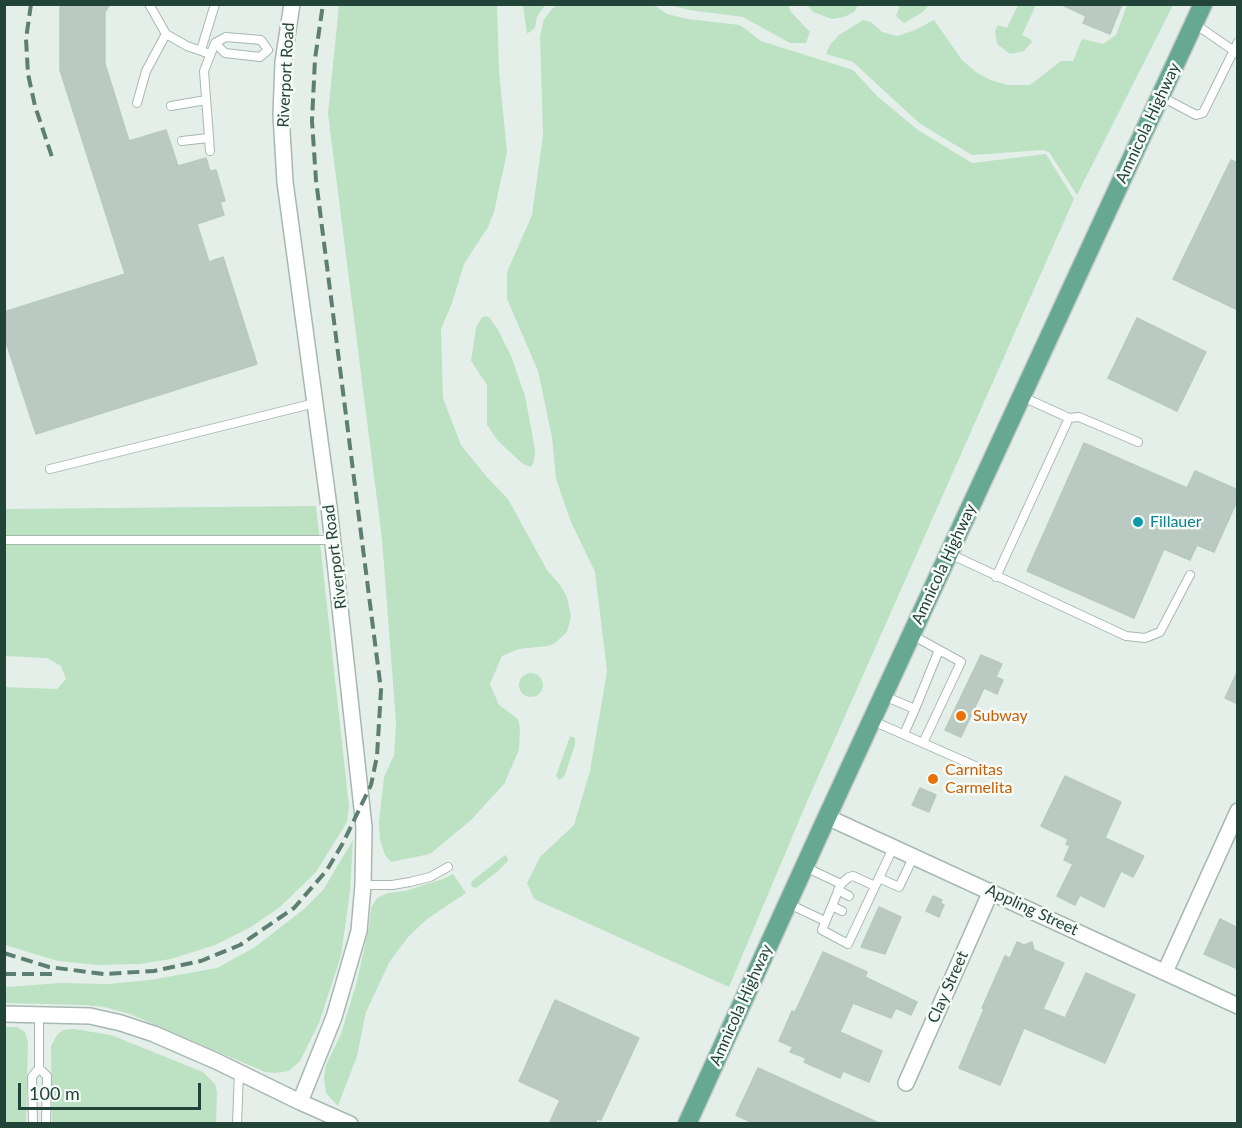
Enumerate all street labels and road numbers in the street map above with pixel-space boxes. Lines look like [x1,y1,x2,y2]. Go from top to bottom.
street label: Riverport Road [274,22,298,128]
street label: Amnicola Highway [1112,60,1184,186]
street label: Amnicola Highway [908,501,980,627]
street label: Riverport Road [319,504,351,610]
street label: Appling Street [983,880,1081,940]
street label: Amnicola Highway [706,941,776,1069]
street label: Clay Street [924,948,972,1026]

